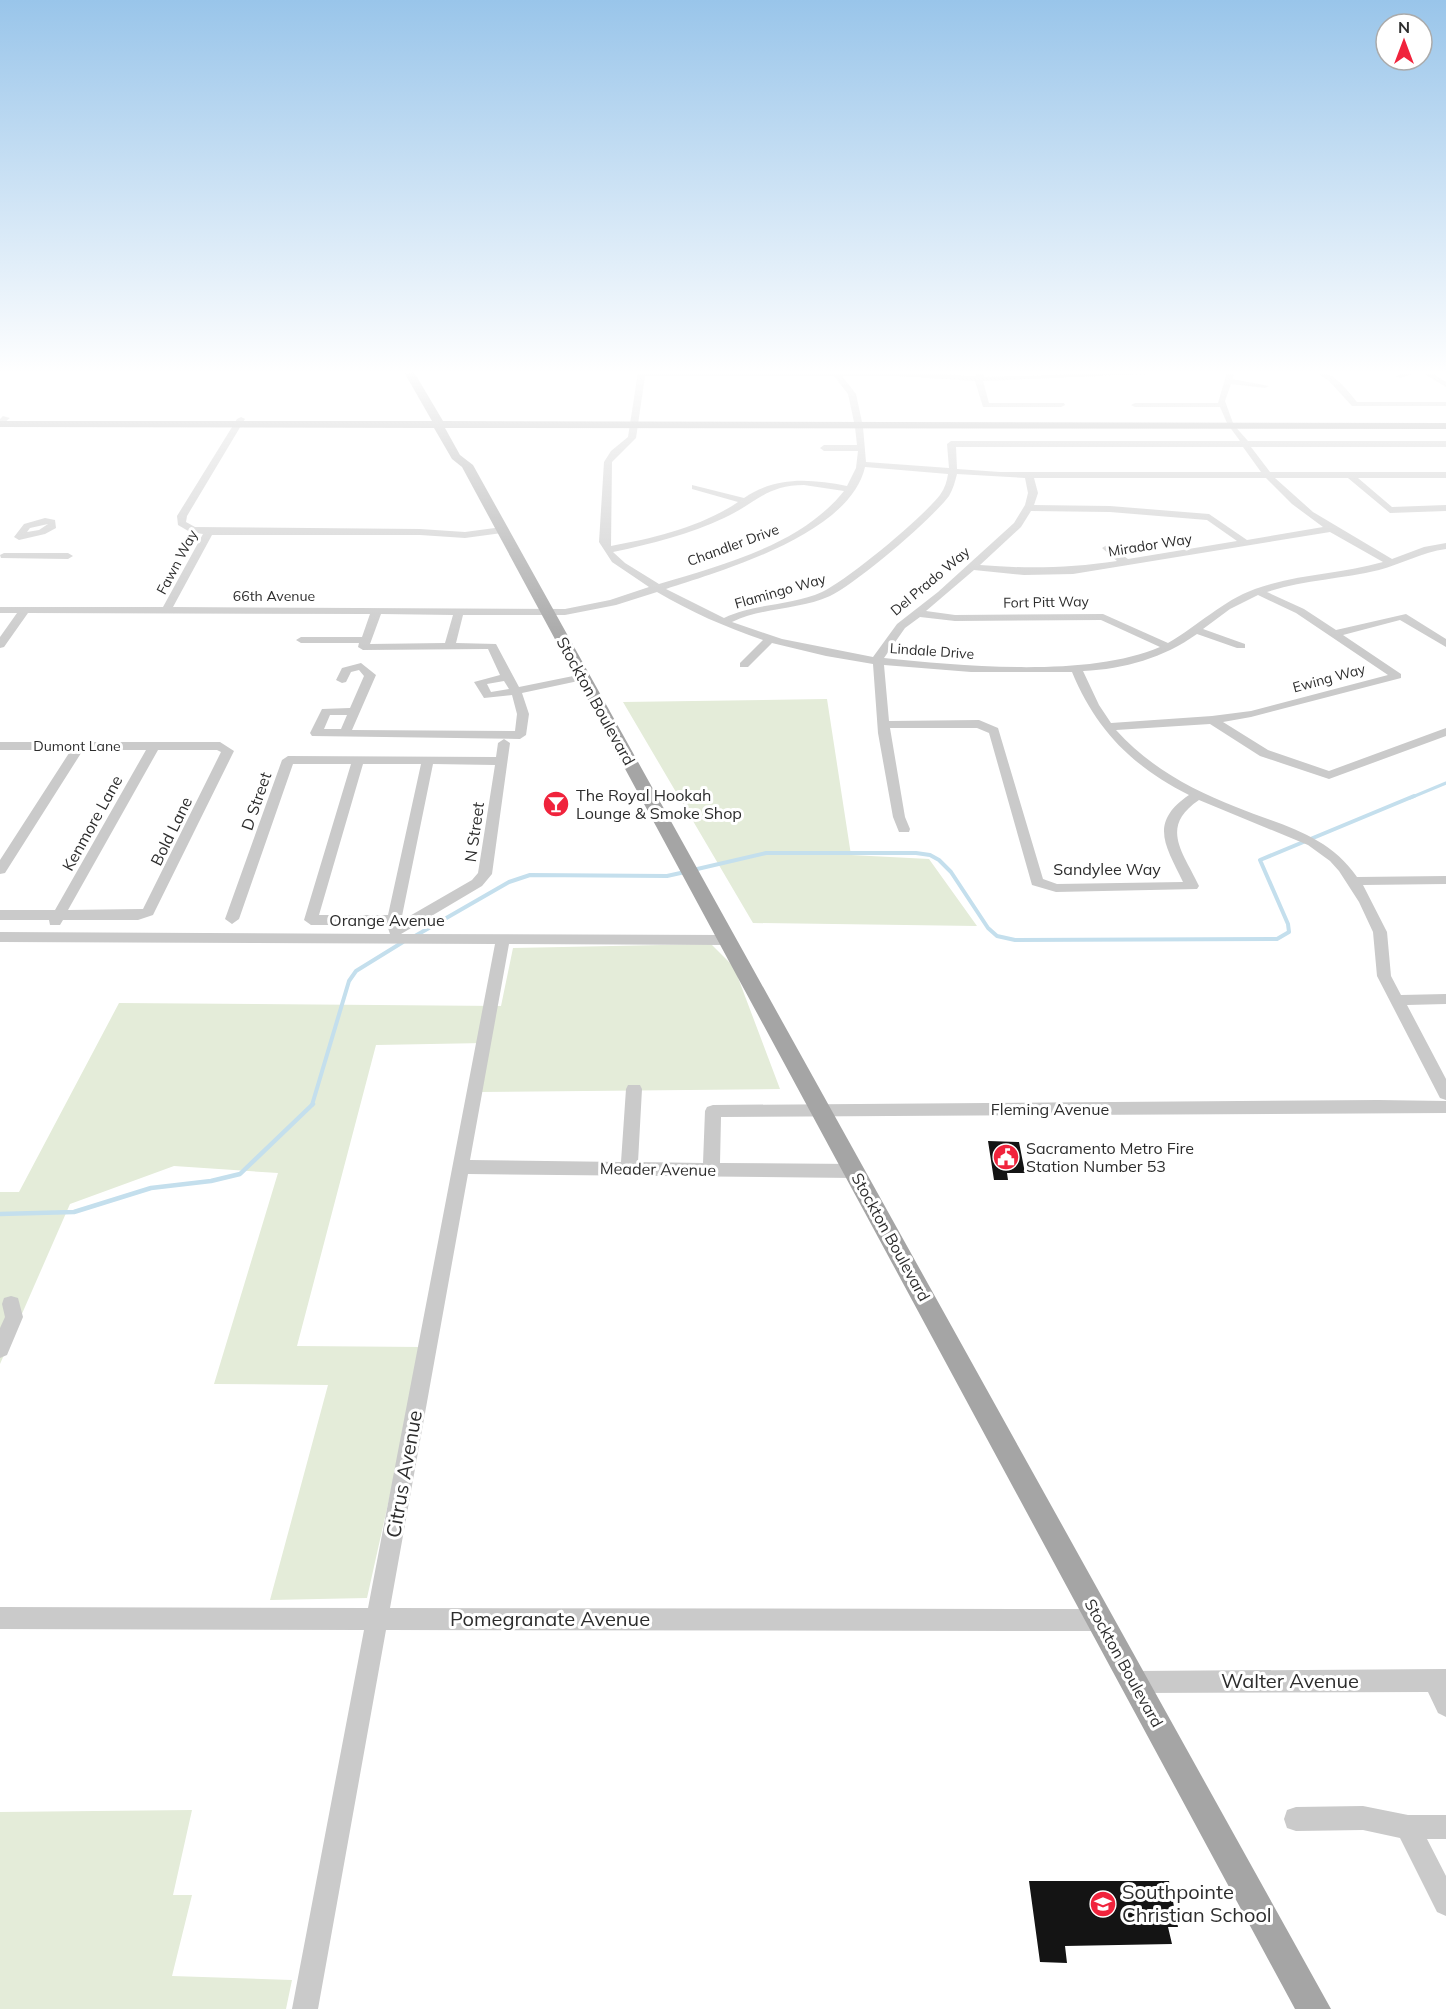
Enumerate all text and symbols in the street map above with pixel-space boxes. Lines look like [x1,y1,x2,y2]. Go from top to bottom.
north arrow [1374,12,1434,72]
text: N [1398,17,1410,37]
street label: Chandler Drive [685,520,781,570]
street label: Fawn Way [153,526,202,597]
street label: Mirador Way [1107,529,1194,560]
street label: Del Prado Way [887,542,974,619]
street label: Flamingo Way [732,569,828,613]
street label: 66th Avenue [233,587,315,605]
street label: Fort Pitt Way [1003,592,1090,612]
street label: Stockton Boulevard [552,633,640,769]
street label: Lindale Drive [889,639,975,663]
street label: Ewing Way [1291,660,1368,696]
street label: Dumont Lane [33,737,121,755]
street label: D Street [237,769,275,833]
street label: Kenmore Lane [58,772,126,874]
place label: The Royal Hookah Lounge & Smoke Shop [576,785,742,823]
bar icon: The Royal Hookah Lounge & Smoke Shop [541,789,571,819]
street label: Bold Lane [146,793,196,869]
street label: N Street [460,800,488,863]
street label: Sandylee Way [1053,859,1161,879]
street label: Orange Avenue [329,910,445,930]
street label: Fleming Avenue [991,1099,1109,1119]
place label: Sacramento Metro Fire Station Number 53 [1026,1138,1194,1176]
public building icon: Sacramento Metro Fire Station Number 53 [991,1142,1021,1172]
street label: Meader Avenue [600,1158,716,1180]
street label: Stockton Boulevard [847,1169,935,1305]
street label: Citrus Avenue [380,1408,427,1540]
street label: Stockton Boulevard [1080,1595,1168,1731]
street label: Pomegranate Avenue [450,1606,650,1631]
street label: Walter Avenue [1221,1668,1359,1693]
place label: Southpointe Christian School [1122,1879,1272,1927]
school or university icon: Southpointe Christian School [1088,1889,1118,1919]

